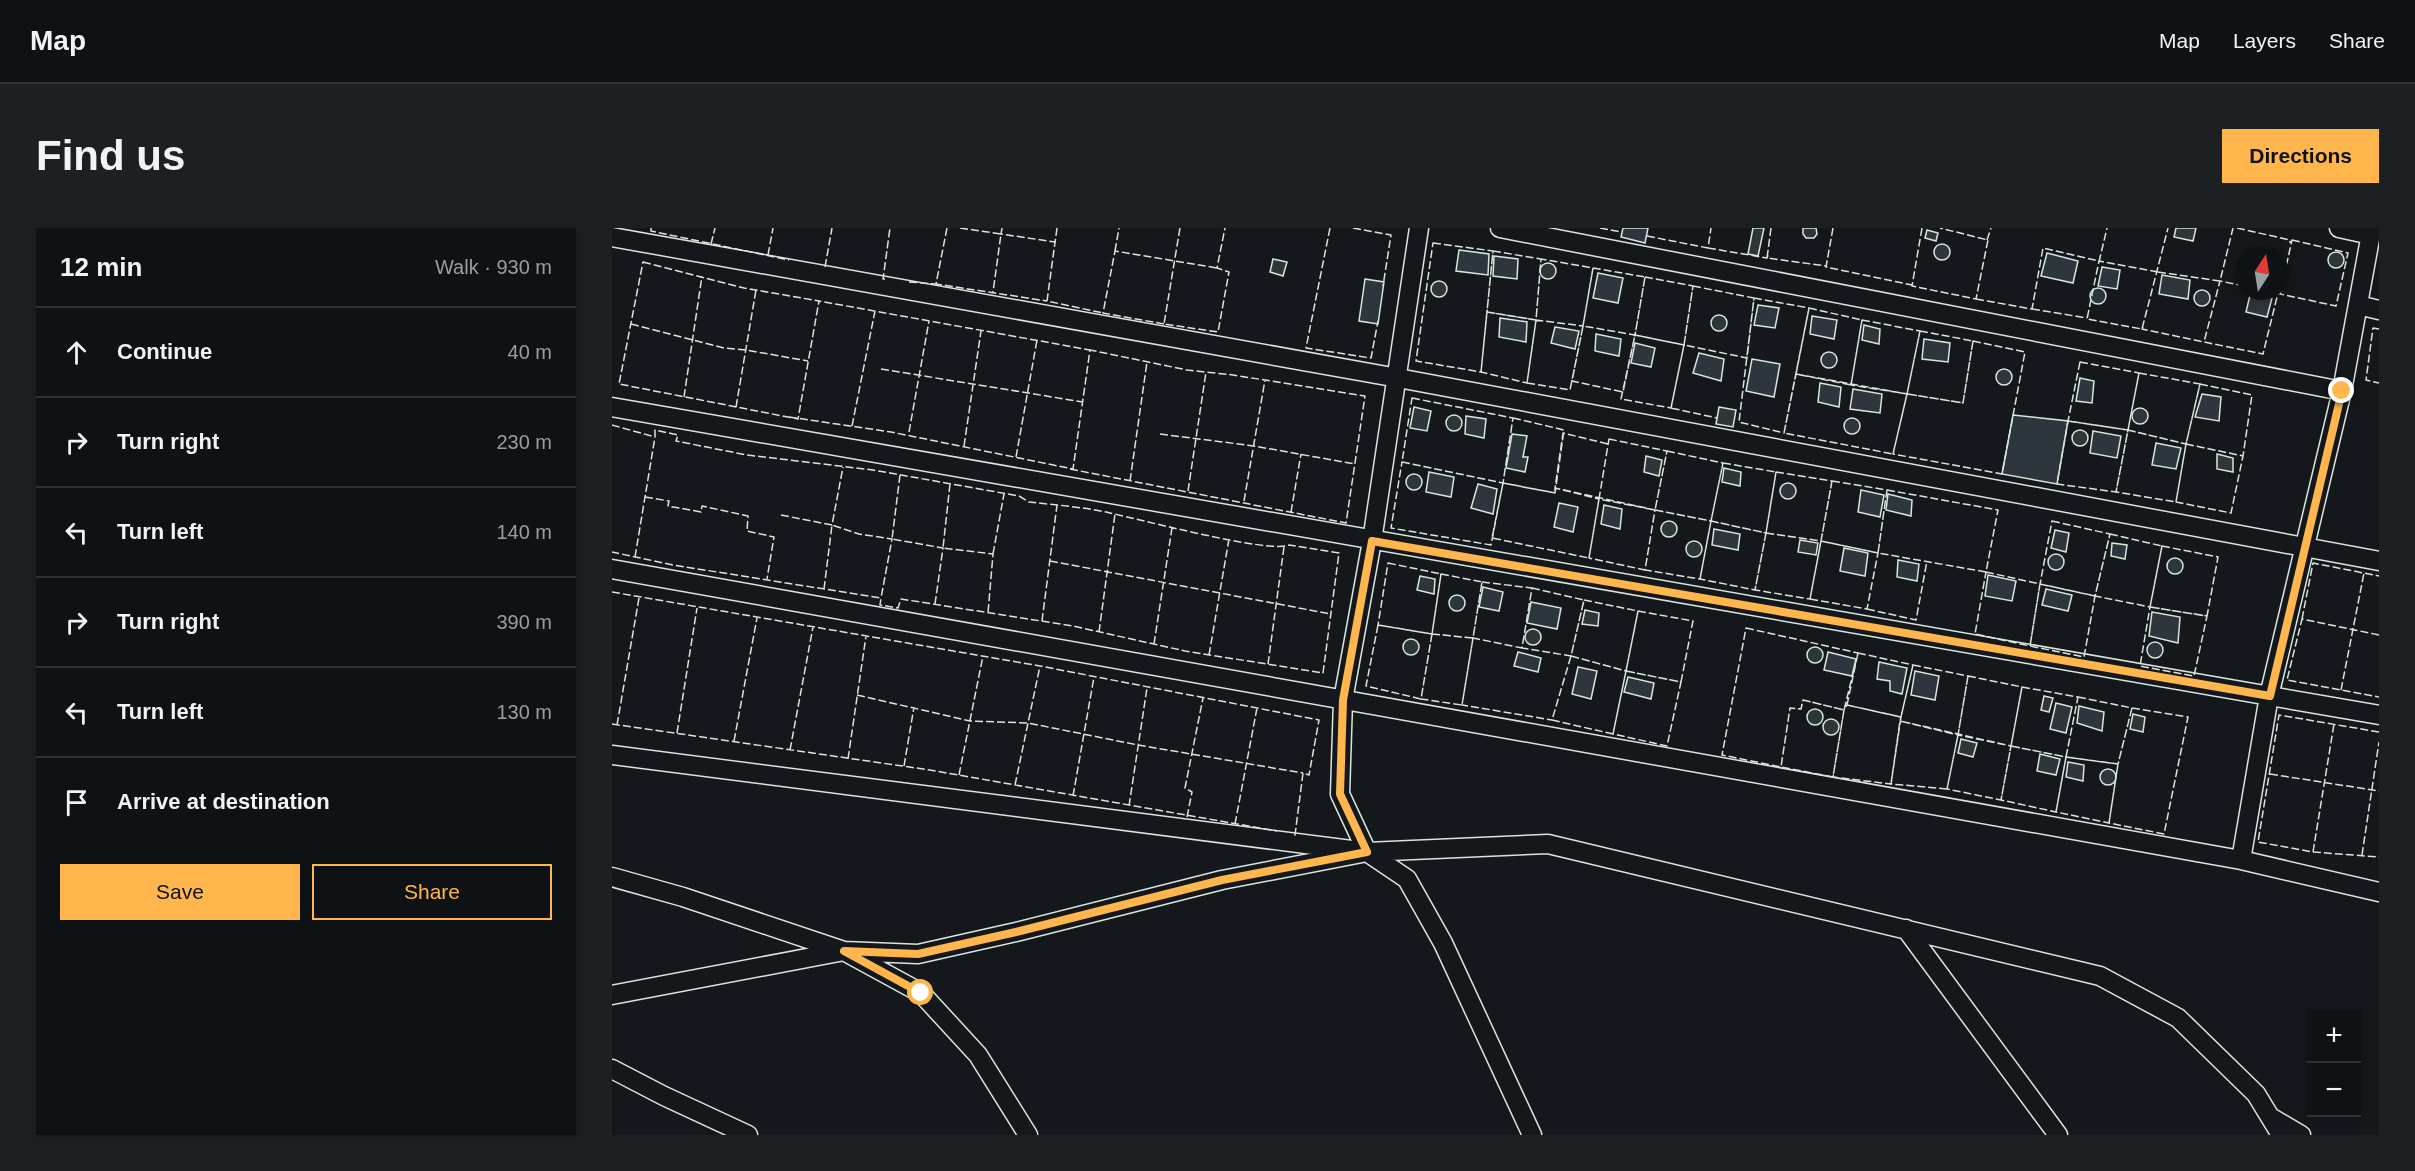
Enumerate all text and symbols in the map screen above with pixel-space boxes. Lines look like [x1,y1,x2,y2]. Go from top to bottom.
text: Map [30,25,86,56]
text: Map [2159,29,2200,52]
text: Layers [2233,29,2296,52]
text: Share [2329,29,2385,52]
button: Directions [2222,129,2379,183]
text: Find us [36,132,185,179]
north arrow [2235,246,2289,300]
text: 12 min [60,252,142,282]
text: Walk · 930 m [435,256,552,278]
icon: ahead [60,336,93,369]
text: Continue [117,339,212,364]
text: 40 m [508,341,552,363]
route end [2328,377,2354,403]
icon: right [60,426,93,459]
text: Turn right [117,429,219,454]
text: 230 m [496,431,552,453]
icon: left [60,516,93,549]
text: Turn left [117,519,203,544]
text: 140 m [496,521,552,543]
icon: right [60,606,93,639]
text: Turn right [117,609,219,634]
text: 390 m [496,611,552,633]
icon: left [60,696,93,729]
text: Turn left [117,699,203,724]
text: 130 m [496,701,552,723]
icon: arrive [60,786,93,819]
text: Arrive at destination [117,789,330,814]
button: Save [60,864,300,920]
button: Share [312,864,552,920]
route start [907,979,933,1005]
map controls [2307,1009,2361,1117]
button: + [2307,1009,2361,1063]
button: − [2307,1063,2361,1117]

